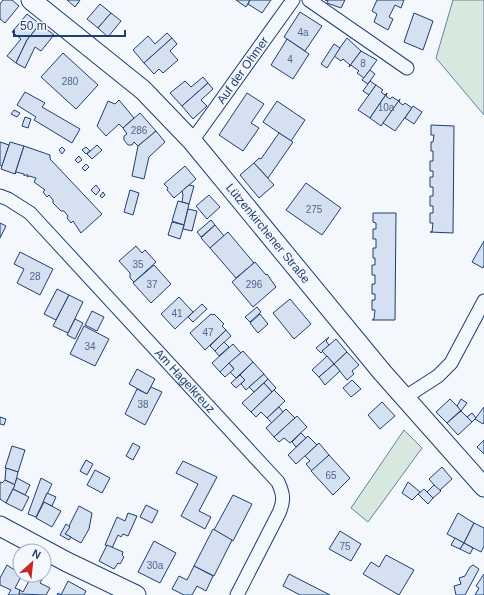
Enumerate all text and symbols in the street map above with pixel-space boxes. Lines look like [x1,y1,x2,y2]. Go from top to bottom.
scale bar [14,12,125,38]
text: 50 m [20,19,47,33]
house number: 4a [297,27,309,38]
street label: Auf der Ohmer [214,34,271,106]
house number: 4 [287,54,293,65]
house number: 8 [360,58,366,69]
house number: 280 [62,76,79,87]
house number: 10a [378,102,395,113]
house number: 286 [131,125,148,136]
street label: Lützenkirchener Straße [223,181,313,286]
house number: 275 [306,204,323,215]
house number: 35 [132,259,144,270]
house number: 28 [29,271,41,282]
house number: 37 [146,279,158,290]
house number: 296 [246,279,263,290]
house number: 41 [171,308,183,319]
house number: 47 [202,327,214,338]
house number: 34 [84,341,96,352]
street label: Am Hagelkreuz [152,346,218,416]
house number: 38 [137,399,149,410]
house number: 65 [325,470,337,481]
house number: 75 [339,541,351,552]
north arrow [12,543,52,583]
text: N [30,547,43,561]
house number: 30a [147,560,164,571]

